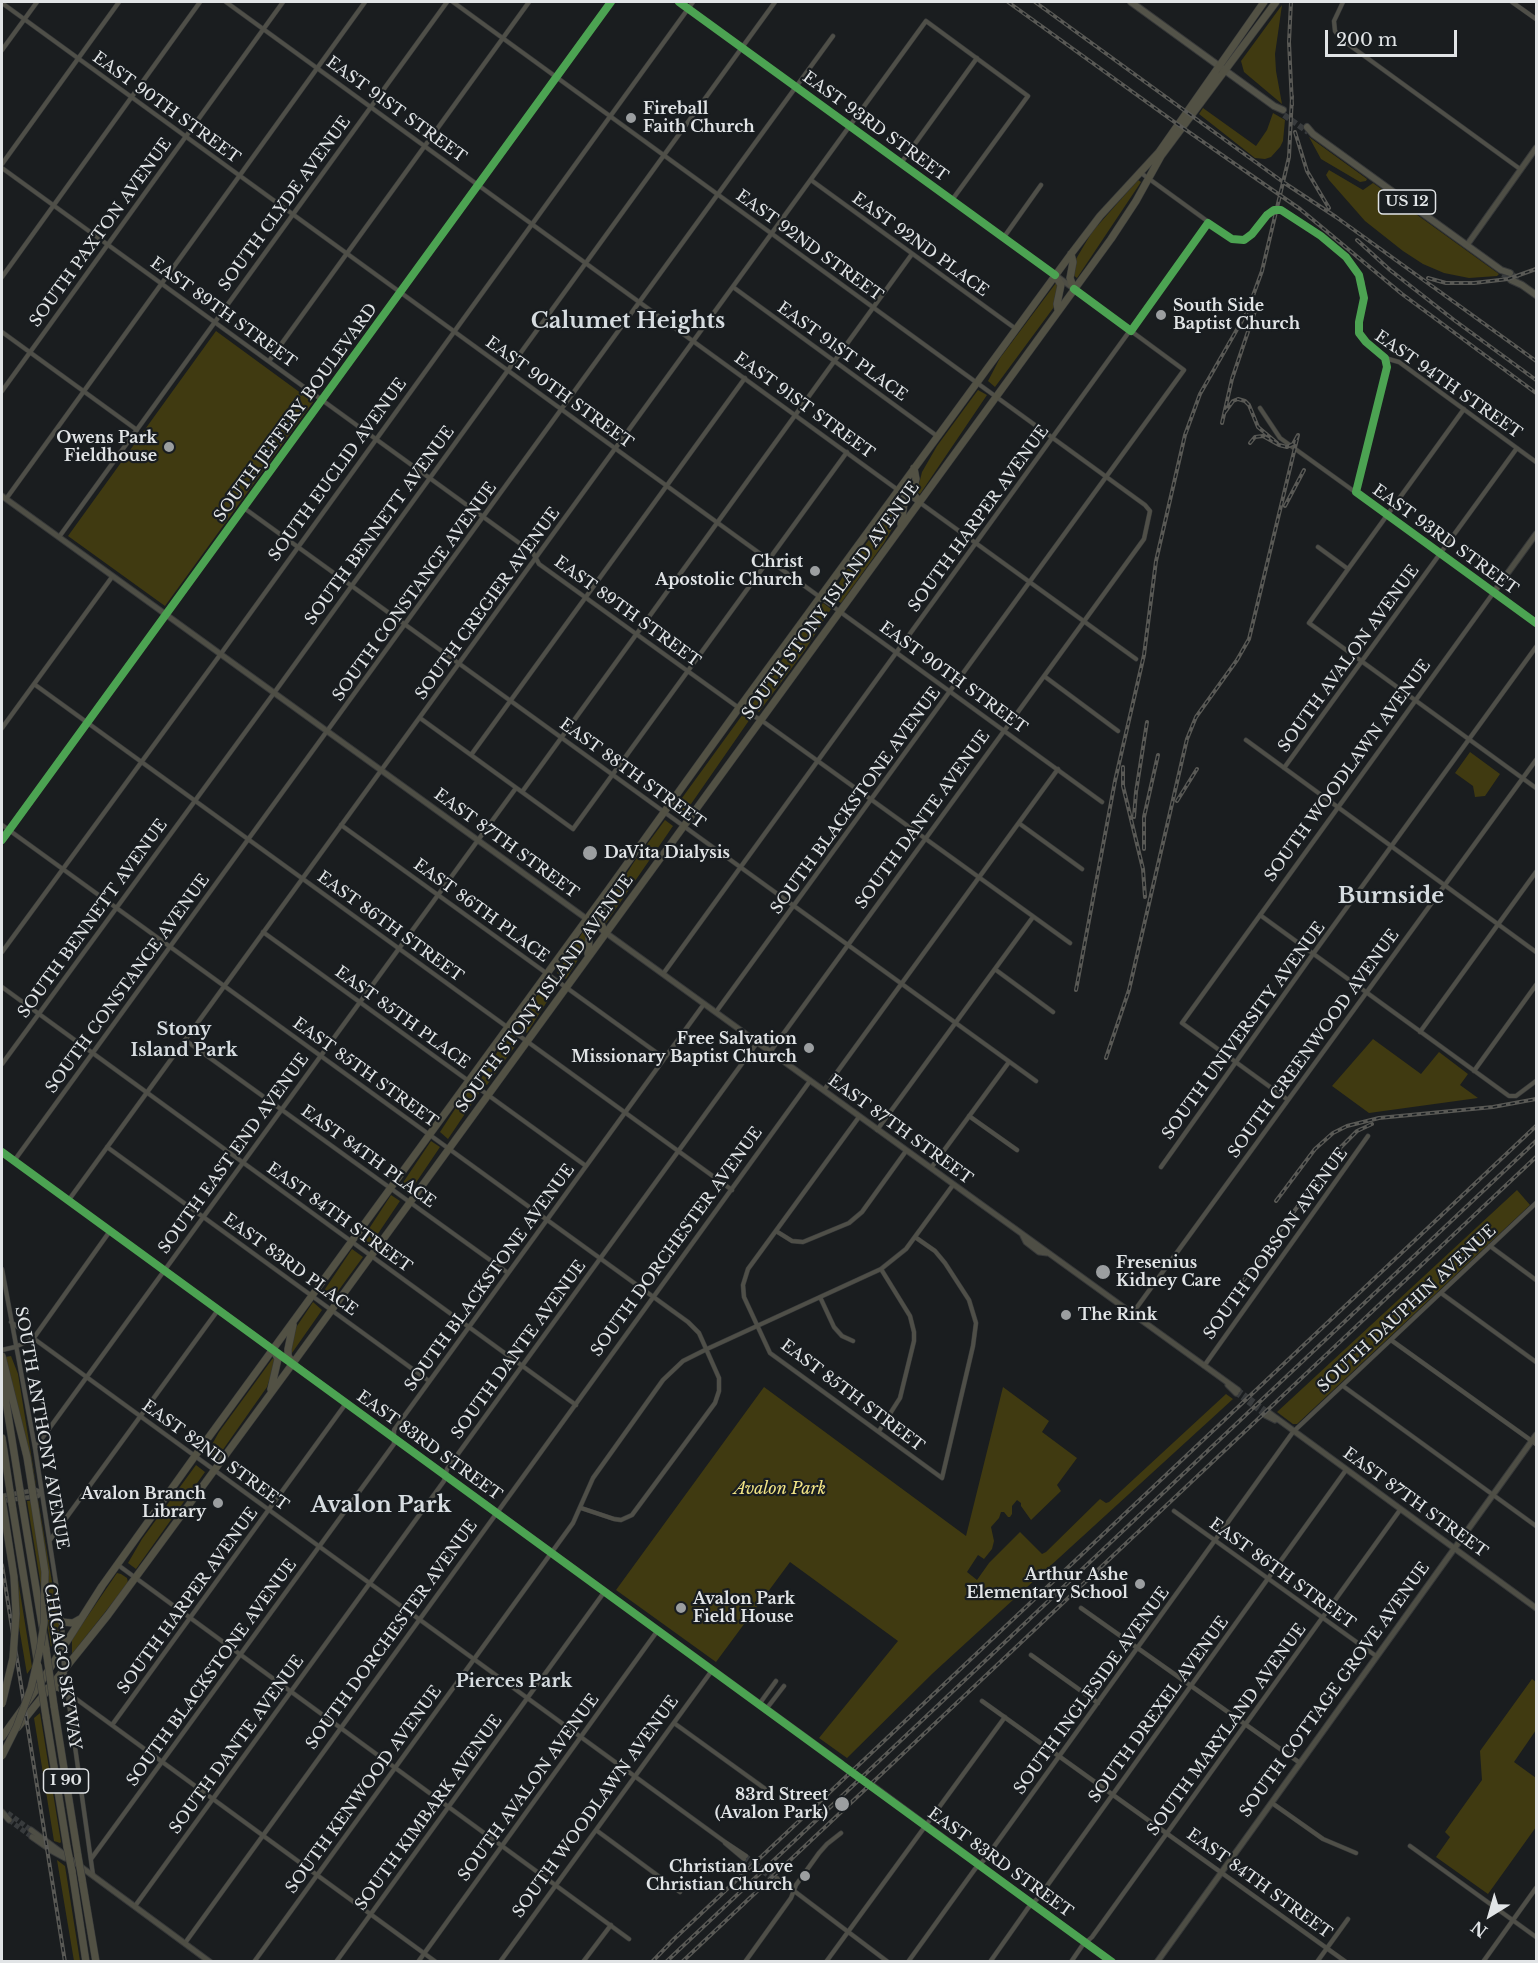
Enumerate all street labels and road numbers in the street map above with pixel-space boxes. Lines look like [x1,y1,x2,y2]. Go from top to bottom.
street label: EAST 90TH STREET [89,48,243,168]
street label: EAST 91ST STREET [322,53,470,167]
street label: EAST 93RD STREET [799,68,951,186]
street label: SOUTH CLYDE AVENUE [215,113,355,295]
street label: SOUTH PAXTON AVENUE [26,135,176,331]
street label: EAST 92ND STREET [732,186,886,306]
street label: EAST 92ND PLACE [848,189,992,301]
road number: US 12 [1378,190,1436,214]
street label: EAST 89TH STREET [146,254,300,372]
street label: EAST 91ST PLACE [773,298,911,406]
street label: SOUTH JEFFERY BOULEVARD [210,300,382,526]
street label: EAST 94TH STREET [1371,327,1525,443]
street label: EAST 90TH STREET [482,333,636,453]
street label: EAST 91ST STREET [730,349,878,463]
street label: SOUTH EUCLID AVENUE [265,375,411,565]
street label: SOUTH HARPER AVENUE [905,422,1053,616]
street label: SOUTH BENNETT AVENUE [301,423,459,629]
street label: SOUTH STONY ISLAND AVENUE [738,478,924,724]
street label: SOUTH CONSTANCE AVENUE [329,479,501,705]
street label: EAST 93RD STREET [1369,481,1521,599]
street label: SOUTH CREGIER AVENUE [412,504,564,704]
street label: EAST 89TH STREET [550,553,704,671]
street label: SOUTH AVALON AVENUE [1275,562,1423,756]
street label: EAST 90TH STREET [876,618,1030,738]
street label: SOUTH WOODLAWN AVENUE [1261,656,1435,886]
street label: SOUTH BLACKSTONE AVENUE [767,684,945,918]
street label: EAST 88TH STREET [556,715,708,833]
street label: SOUTH DANTE AVENUE [852,727,994,913]
street label: EAST 87TH STREET [430,785,582,903]
street label: SOUTH BENNETT AVENUE [14,816,172,1022]
street label: EAST 86TH PLACE [409,855,553,967]
street label: EAST 86TH STREET [313,868,467,986]
street label: SOUTH CONSTANCE AVENUE [42,871,214,1097]
street label: SOUTH STONY ISLAND AVENUE [452,871,638,1117]
street label: SOUTH UNIVERSITY AVENUE [1159,919,1329,1143]
street label: SOUTH GREENWOOD AVENUE [1225,926,1403,1162]
street label: EAST 85TH PLACE [331,963,473,1073]
street label: EAST 85TH STREET [289,1014,441,1132]
street label: SOUTH EAST END AVENUE [155,1050,313,1258]
street label: EAST 87TH STREET [824,1071,976,1189]
street label: EAST 84TH PLACE [297,1102,439,1212]
street label: SOUTH DORCHESTER AVENUE [587,1124,767,1360]
street label: SOUTH DOBSON AVENUE [1200,1145,1352,1343]
street label: EAST 84TH STREET [263,1159,415,1277]
street label: SOUTH BLACKSTONE AVENUE [401,1161,579,1395]
street label: EAST 83RD PLACE [219,1210,361,1320]
street label: SOUTH DAUPHIN AVENUE [1314,1221,1500,1397]
street label: SOUTH DANTE AVENUE [448,1257,590,1443]
street label: SOUTH ANTHONY AVENUE [10,1305,72,1551]
street label: EAST 85TH STREET [777,1336,927,1456]
street label: EAST 83RD STREET [353,1387,505,1505]
street label: EAST 82ND STREET [138,1396,292,1516]
street label: EAST 87TH STREET [1339,1444,1491,1562]
street label: SOUTH HARPER AVENUE [114,1504,262,1698]
street label: EAST 86TH STREET [1205,1515,1359,1633]
street label: SOUTH DORCHESTER AVENUE [302,1517,482,1753]
street label: SOUTH BLACKSTONE AVENUE [123,1556,301,1790]
street label: SOUTH COTTAGE GROVE AVENUE [1236,1559,1434,1821]
street label: CHICAGO SKYWAY [39,1583,85,1751]
street label: SOUTH INGLESIDE AVENUE [1010,1584,1174,1798]
street label: SOUTH DREXEL AVENUE [1085,1613,1233,1807]
street label: SOUTH MARYLAND AVENUE [1144,1620,1310,1840]
street label: SOUTH DANTE AVENUE [166,1652,308,1838]
street label: SOUTH KENWOOD AVENUE [282,1682,446,1898]
street label: SOUTH AVALON AVENUE [455,1691,603,1885]
street label: SOUTH WOODLAWN AVENUE [509,1692,683,1922]
street label: SOUTH KIMBARK AVENUE [352,1711,506,1915]
road number: I 90 [44,1769,88,1793]
street label: EAST 83RD STREET [924,1804,1076,1922]
street label: EAST 84TH STREET [1183,1825,1335,1943]

